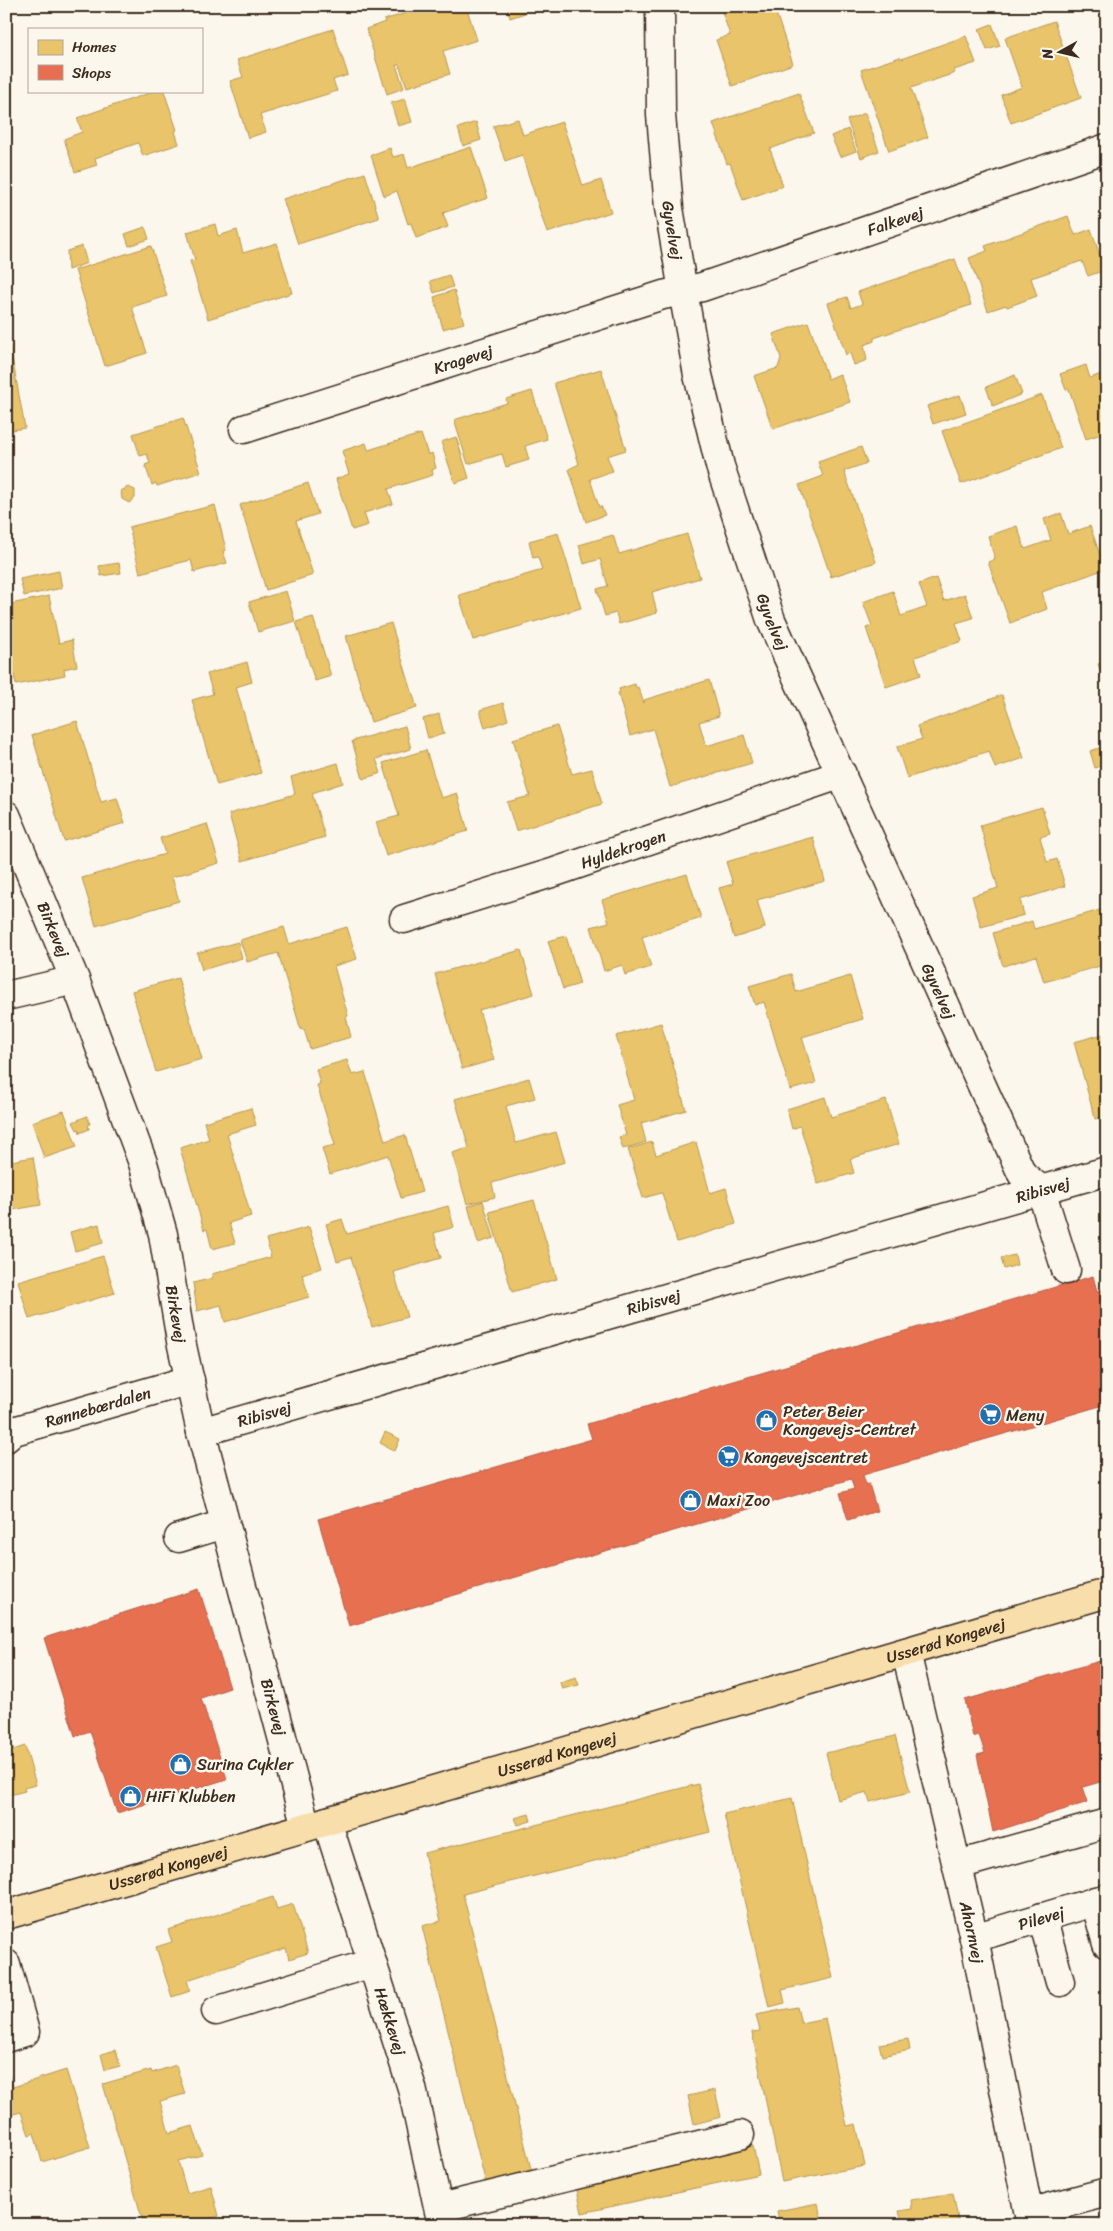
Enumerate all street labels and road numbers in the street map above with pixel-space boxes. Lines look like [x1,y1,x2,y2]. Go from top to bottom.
street label: Falkevej [863,197,928,244]
street label: Gyvelvej [654,200,692,263]
street label: Kragevej [430,336,497,382]
street label: Gyvelvej [749,589,798,656]
street label: Hyldekrogen [576,821,670,877]
street label: Birkevej [29,897,79,963]
street label: Gyvelvej [914,958,965,1025]
street label: Ribisvej [1012,1168,1074,1211]
street label: Ribisvej [623,1280,685,1323]
street label: Birkevej [157,1283,196,1346]
street label: Rønnebærdalen [42,1377,155,1436]
street label: Ribisvej [234,1392,296,1435]
street label: Usserød Kongevej [882,1609,1010,1671]
street label: Birkevej [253,1675,296,1740]
street label: Usserød Kongevej [494,1722,621,1785]
street label: Usserød Kongevej [105,1836,232,1899]
street label: Ahornvej [951,1897,993,1967]
street label: Pilevej [1014,1897,1069,1938]
street label: Hækkevej [366,1983,415,2060]

